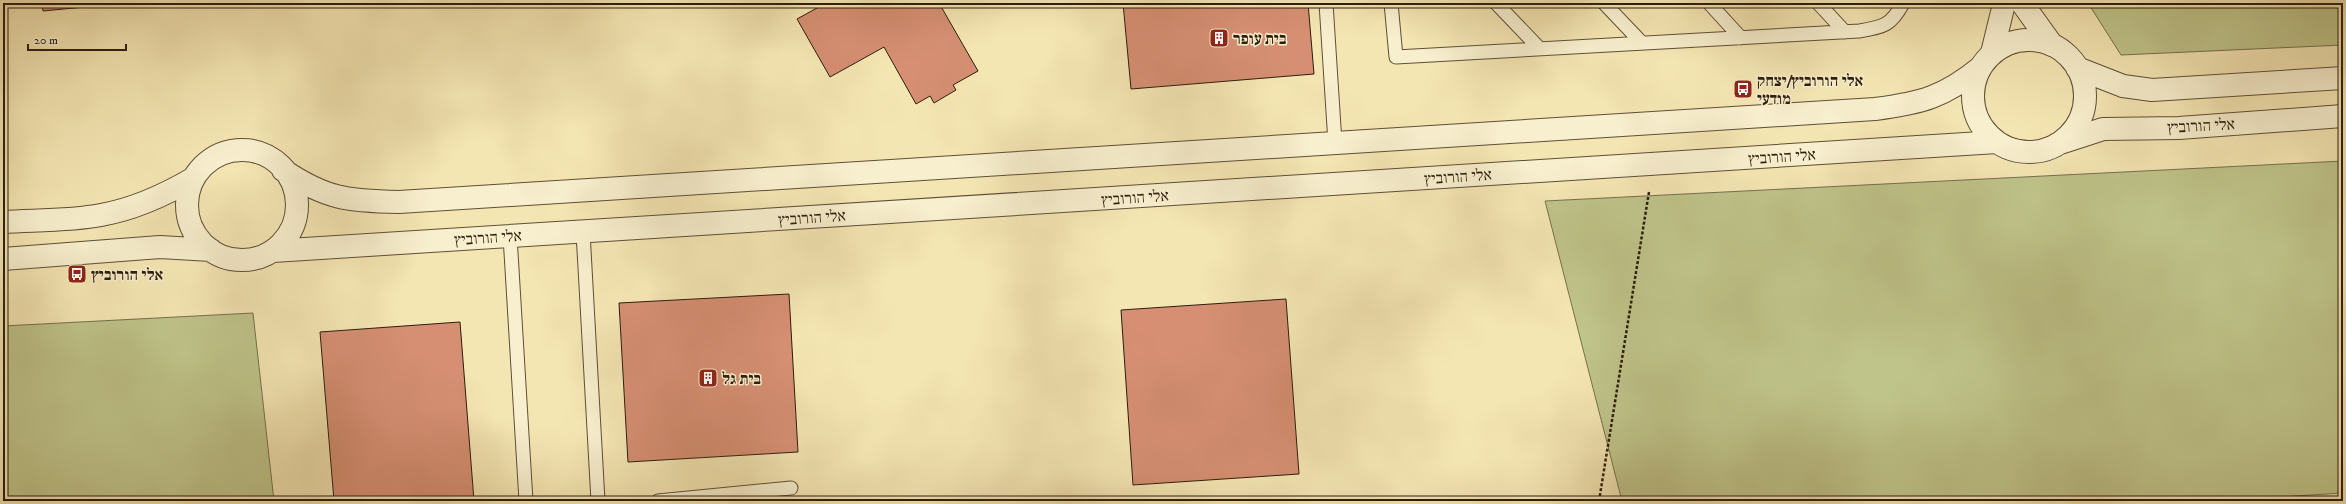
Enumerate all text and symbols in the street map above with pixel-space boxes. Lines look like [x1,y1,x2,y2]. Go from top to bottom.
scale bar [28,26,126,52]
building icon: בית עופר [1208,27,1230,49]
place label: בית עופר [1233,29,1287,49]
text: 20 m [34,33,58,48]
place label: אלי הורוביץ/יצחק מודעי [1757,71,1864,109]
bus stop icon: אלי הורוביץ/יצחק מודעי [1732,78,1754,100]
street label: אלי הורוביץ [2167,114,2235,138]
street label: אלי הורוביץ [1747,145,1817,169]
street label: אלי הורוביץ [1423,165,1493,189]
street label: אלי הורוביץ [1100,186,1170,210]
street label: אלי הורוביץ [777,206,847,230]
street label: אלי הורוביץ [453,226,523,250]
bus stop icon: אלי הורוביץ [66,263,88,285]
place label: אלי הורוביץ [91,265,164,285]
building icon: בית גל [697,367,719,389]
place label: בית גל [722,369,761,389]

